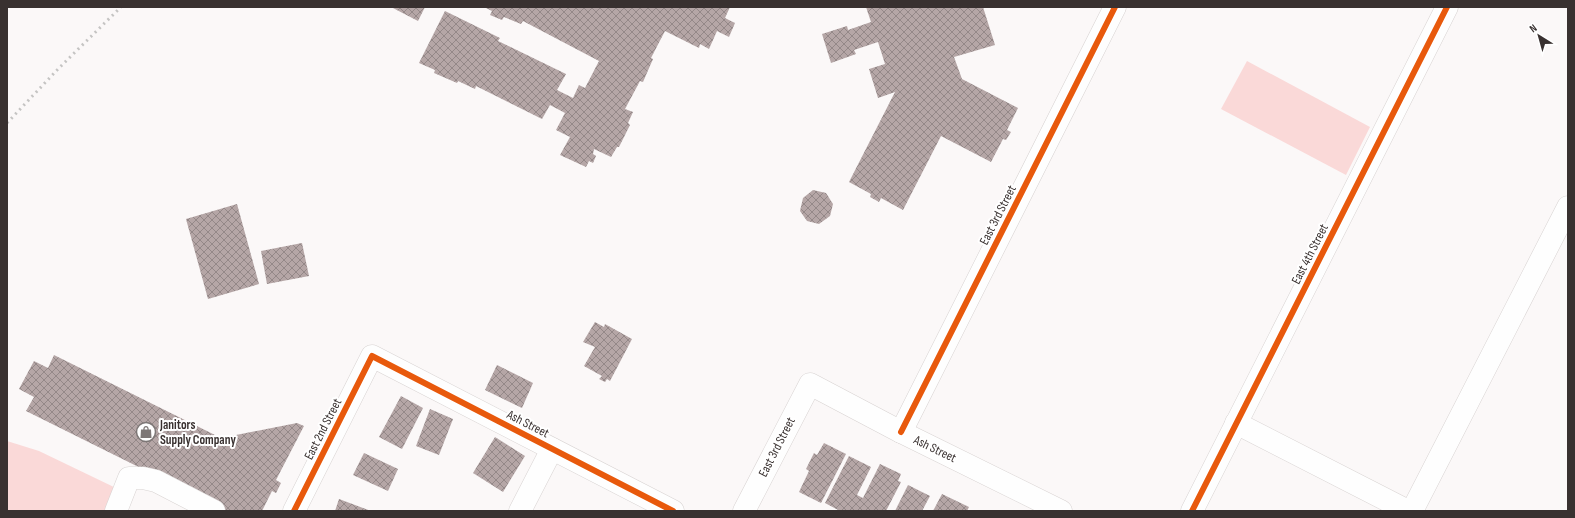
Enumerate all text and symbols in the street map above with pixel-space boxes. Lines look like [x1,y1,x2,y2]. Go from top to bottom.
north arrow [1519,16,1559,56]
text: N [1527,21,1540,35]
street label: East 3rd Street [976,182,1020,247]
street label: East 4th Street [1288,221,1332,287]
street label: East 2nd Street [301,396,345,462]
street label: Ash Street [503,406,552,441]
street label: East 3rd Street [755,414,799,479]
place label: Janitors Supply Company [159,417,236,448]
shop icon: Janitors Supply Company [135,421,157,443]
street label: Ash Street [910,431,959,466]

